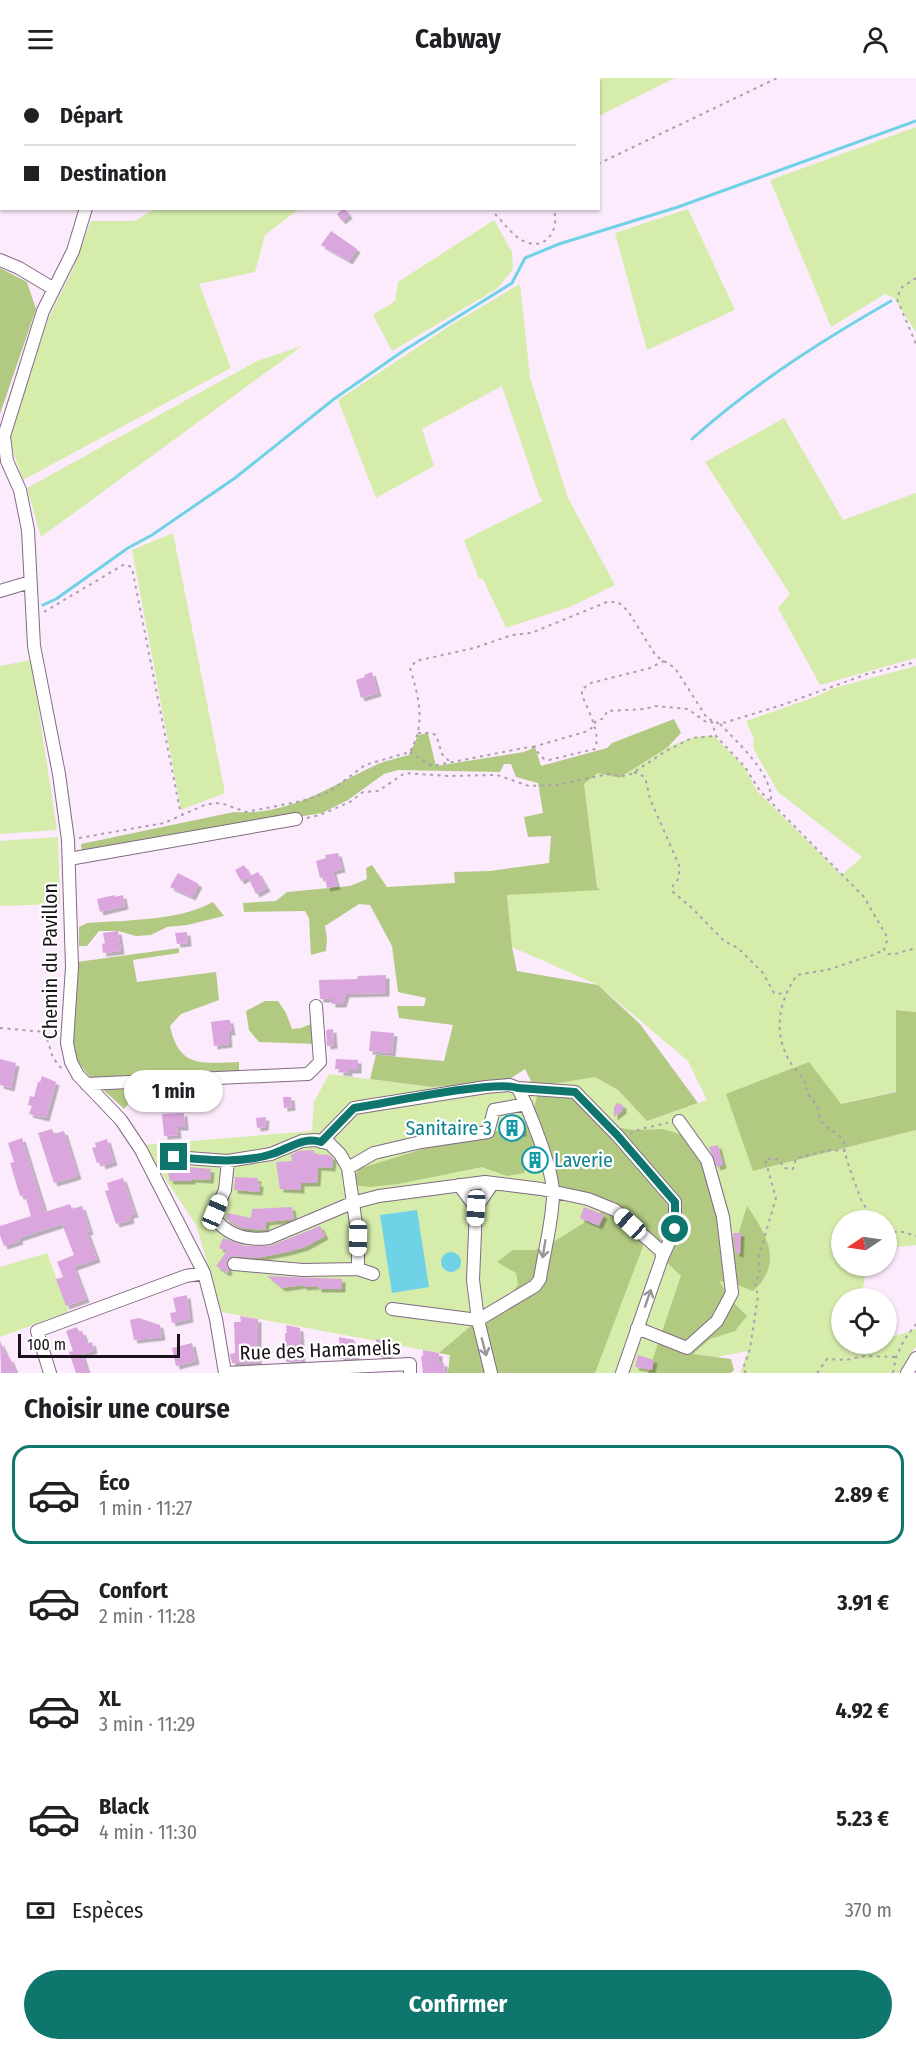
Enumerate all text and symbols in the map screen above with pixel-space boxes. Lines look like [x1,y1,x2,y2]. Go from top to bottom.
icon: menu [24,23,57,56]
text: Cabway [415,23,501,55]
icon: person [859,23,892,56]
text: Départ [60,102,123,129]
text: Destination [60,160,167,187]
street label: Chemin du Pavillon [38,883,62,1039]
callout: 1 min [124,1070,224,1112]
text: 1 min [152,1079,195,1103]
building icon: Sanitaire 3 [497,1113,527,1143]
place label: Sanitaire 3 [405,1116,492,1140]
route end [160,1143,187,1170]
building icon: Laverie [520,1145,550,1175]
place label: Laverie [554,1148,613,1172]
car [466,1190,486,1226]
car [200,1192,230,1232]
car [611,1205,649,1243]
north arrow [831,1210,897,1276]
map controls [831,1210,897,1354]
route start [661,1215,688,1242]
car [349,1220,367,1256]
one-way arrow [539,1239,550,1258]
button: locate [831,1288,897,1354]
one-way arrow [643,1289,654,1308]
scale bar [18,1331,180,1358]
text: 100 m [27,1335,66,1354]
street label: Rue des Hamamelis [239,1335,401,1365]
one-way arrow [479,1337,491,1356]
text: Choisir une course [24,1393,230,1425]
icon: car [27,1468,81,1522]
text: Éco [99,1469,130,1496]
text: 2.89 € [835,1481,889,1508]
text: 1 min · 11:27 [99,1496,192,1520]
icon: car [27,1576,81,1630]
text: Confort [99,1577,168,1604]
text: 3.91 € [837,1589,889,1616]
text: 2 min · 11:28 [99,1604,196,1628]
icon: car [27,1684,81,1738]
text: XL [99,1685,121,1712]
text: 4.92 € [836,1697,889,1724]
text: 3 min · 11:29 [99,1712,195,1736]
icon: car [27,1792,81,1846]
text: Black [99,1793,149,1820]
text: 5.23 € [836,1805,889,1832]
text: 4 min · 11:30 [99,1820,197,1844]
icon: cash [24,1894,57,1927]
text: Espèces [72,1897,143,1924]
text: 370 m [845,1898,892,1922]
button: Confirmer [24,1970,892,2039]

